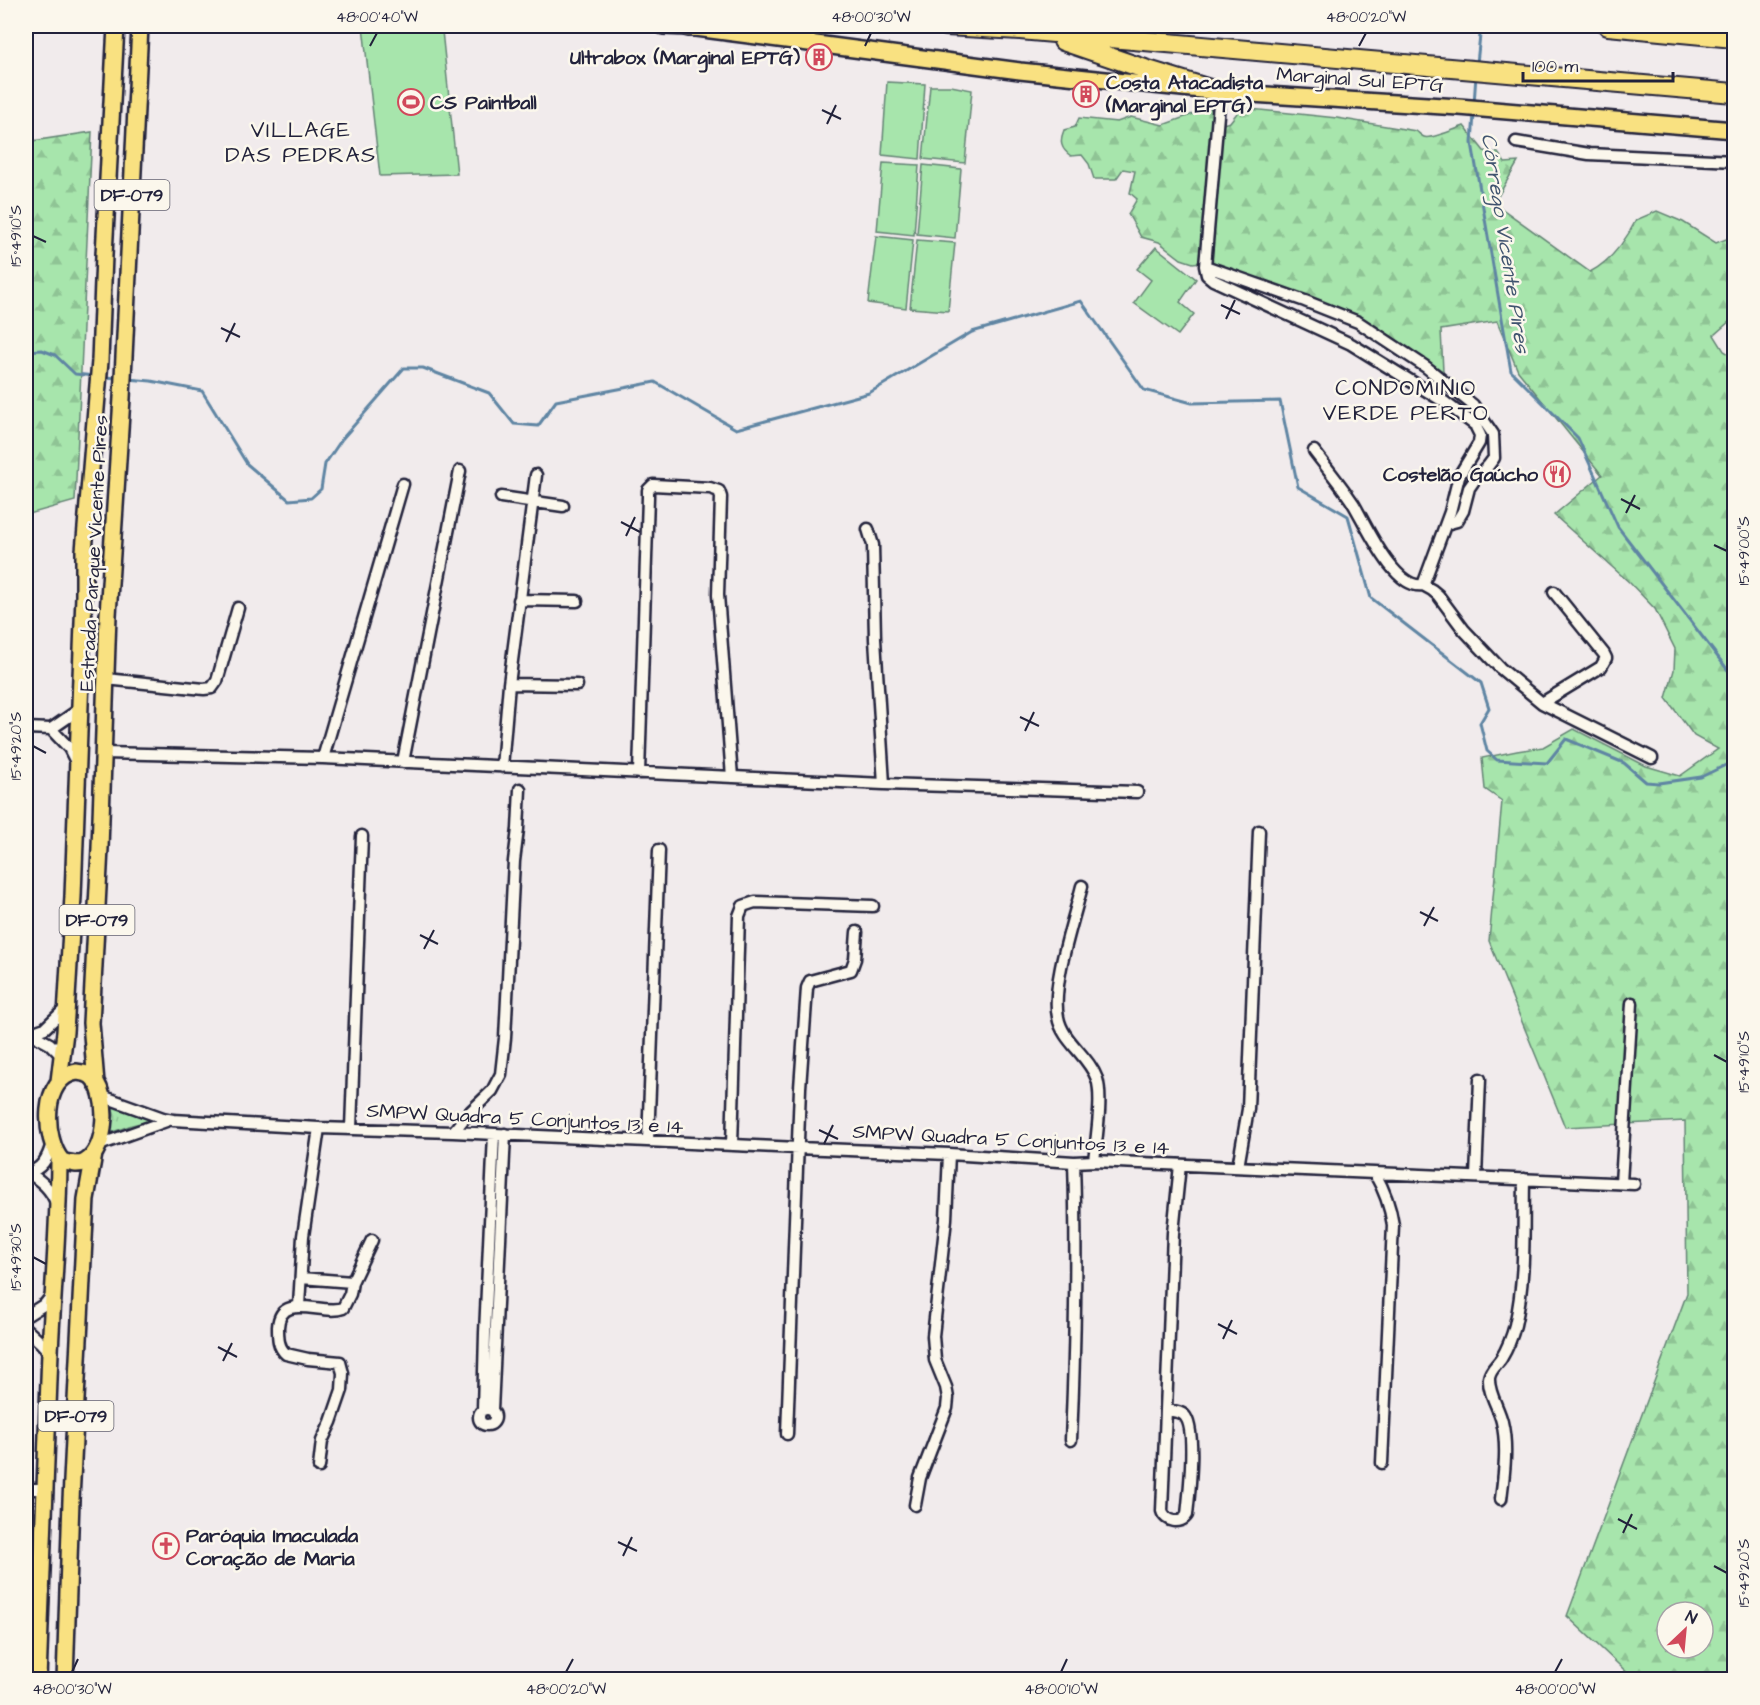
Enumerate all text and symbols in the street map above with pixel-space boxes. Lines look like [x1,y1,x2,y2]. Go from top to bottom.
text: 48°00'40"W [336,7,418,28]
text: 48°00'30"W [831,7,911,28]
text: 48°00'20"W [1326,7,1406,28]
building icon: Ultrabox (Marginal EPTG) [804,42,834,72]
place label: Ultrabox (Marginal EPTG) [570,44,800,73]
scale bar [1523,45,1673,83]
text: 100 m [1532,54,1578,79]
street label: Marginal Sul EPTG [1275,60,1445,101]
place label: Costa Atacadista (Marginal EPTG) [1105,69,1264,121]
building icon: Costa Atacadista (Marginal EPTG) [1071,79,1101,109]
sports icon: CS Paintball [396,87,426,117]
place label: CS Paintball [430,89,537,117]
district label: VILLAGE DAS PEDRAS [225,115,377,171]
water label: Córrego Vicente Pires [1473,131,1537,357]
road number: DF-079 [94,180,170,210]
text: 15°49'10"S [6,205,27,267]
district label: CONDOMINIO VERDE PERTO [1323,373,1489,429]
street label: Estrada Parque Vicente Pires [73,414,115,692]
restaurant icon: Costelão Gaúcho [1542,459,1572,489]
place label: Costelão Gaúcho [1383,461,1539,489]
text: 15°49'00"S [1734,516,1755,586]
text: 15°49'20"S [6,712,27,780]
road number: DF-079 [60,905,134,935]
text: 15°49'10"S [1734,1031,1755,1093]
street label: SMPW Quadra 5 Conjuntos 13 e 14 [366,1097,685,1141]
street label: SMPW Quadra 5 Conjuntos 13 e 14 [852,1118,1171,1162]
text: 15°49'30"S [6,1223,27,1291]
road number: DF-079 [38,1401,113,1431]
place label: Paróquia Imaculada Coração de Maria [186,1522,359,1573]
church icon: Paróquia Imaculada Coração de Maria [151,1531,181,1561]
text: 15°49'20"S [1734,1539,1755,1607]
north arrow [1655,1600,1715,1660]
text: N [1682,1605,1700,1630]
text: 48°00'30"W [32,1679,112,1700]
text: 48°00'20"W [526,1679,606,1700]
text: 48°00'10"W [1024,1679,1098,1700]
text: 48°00'00"W [1514,1679,1596,1700]

